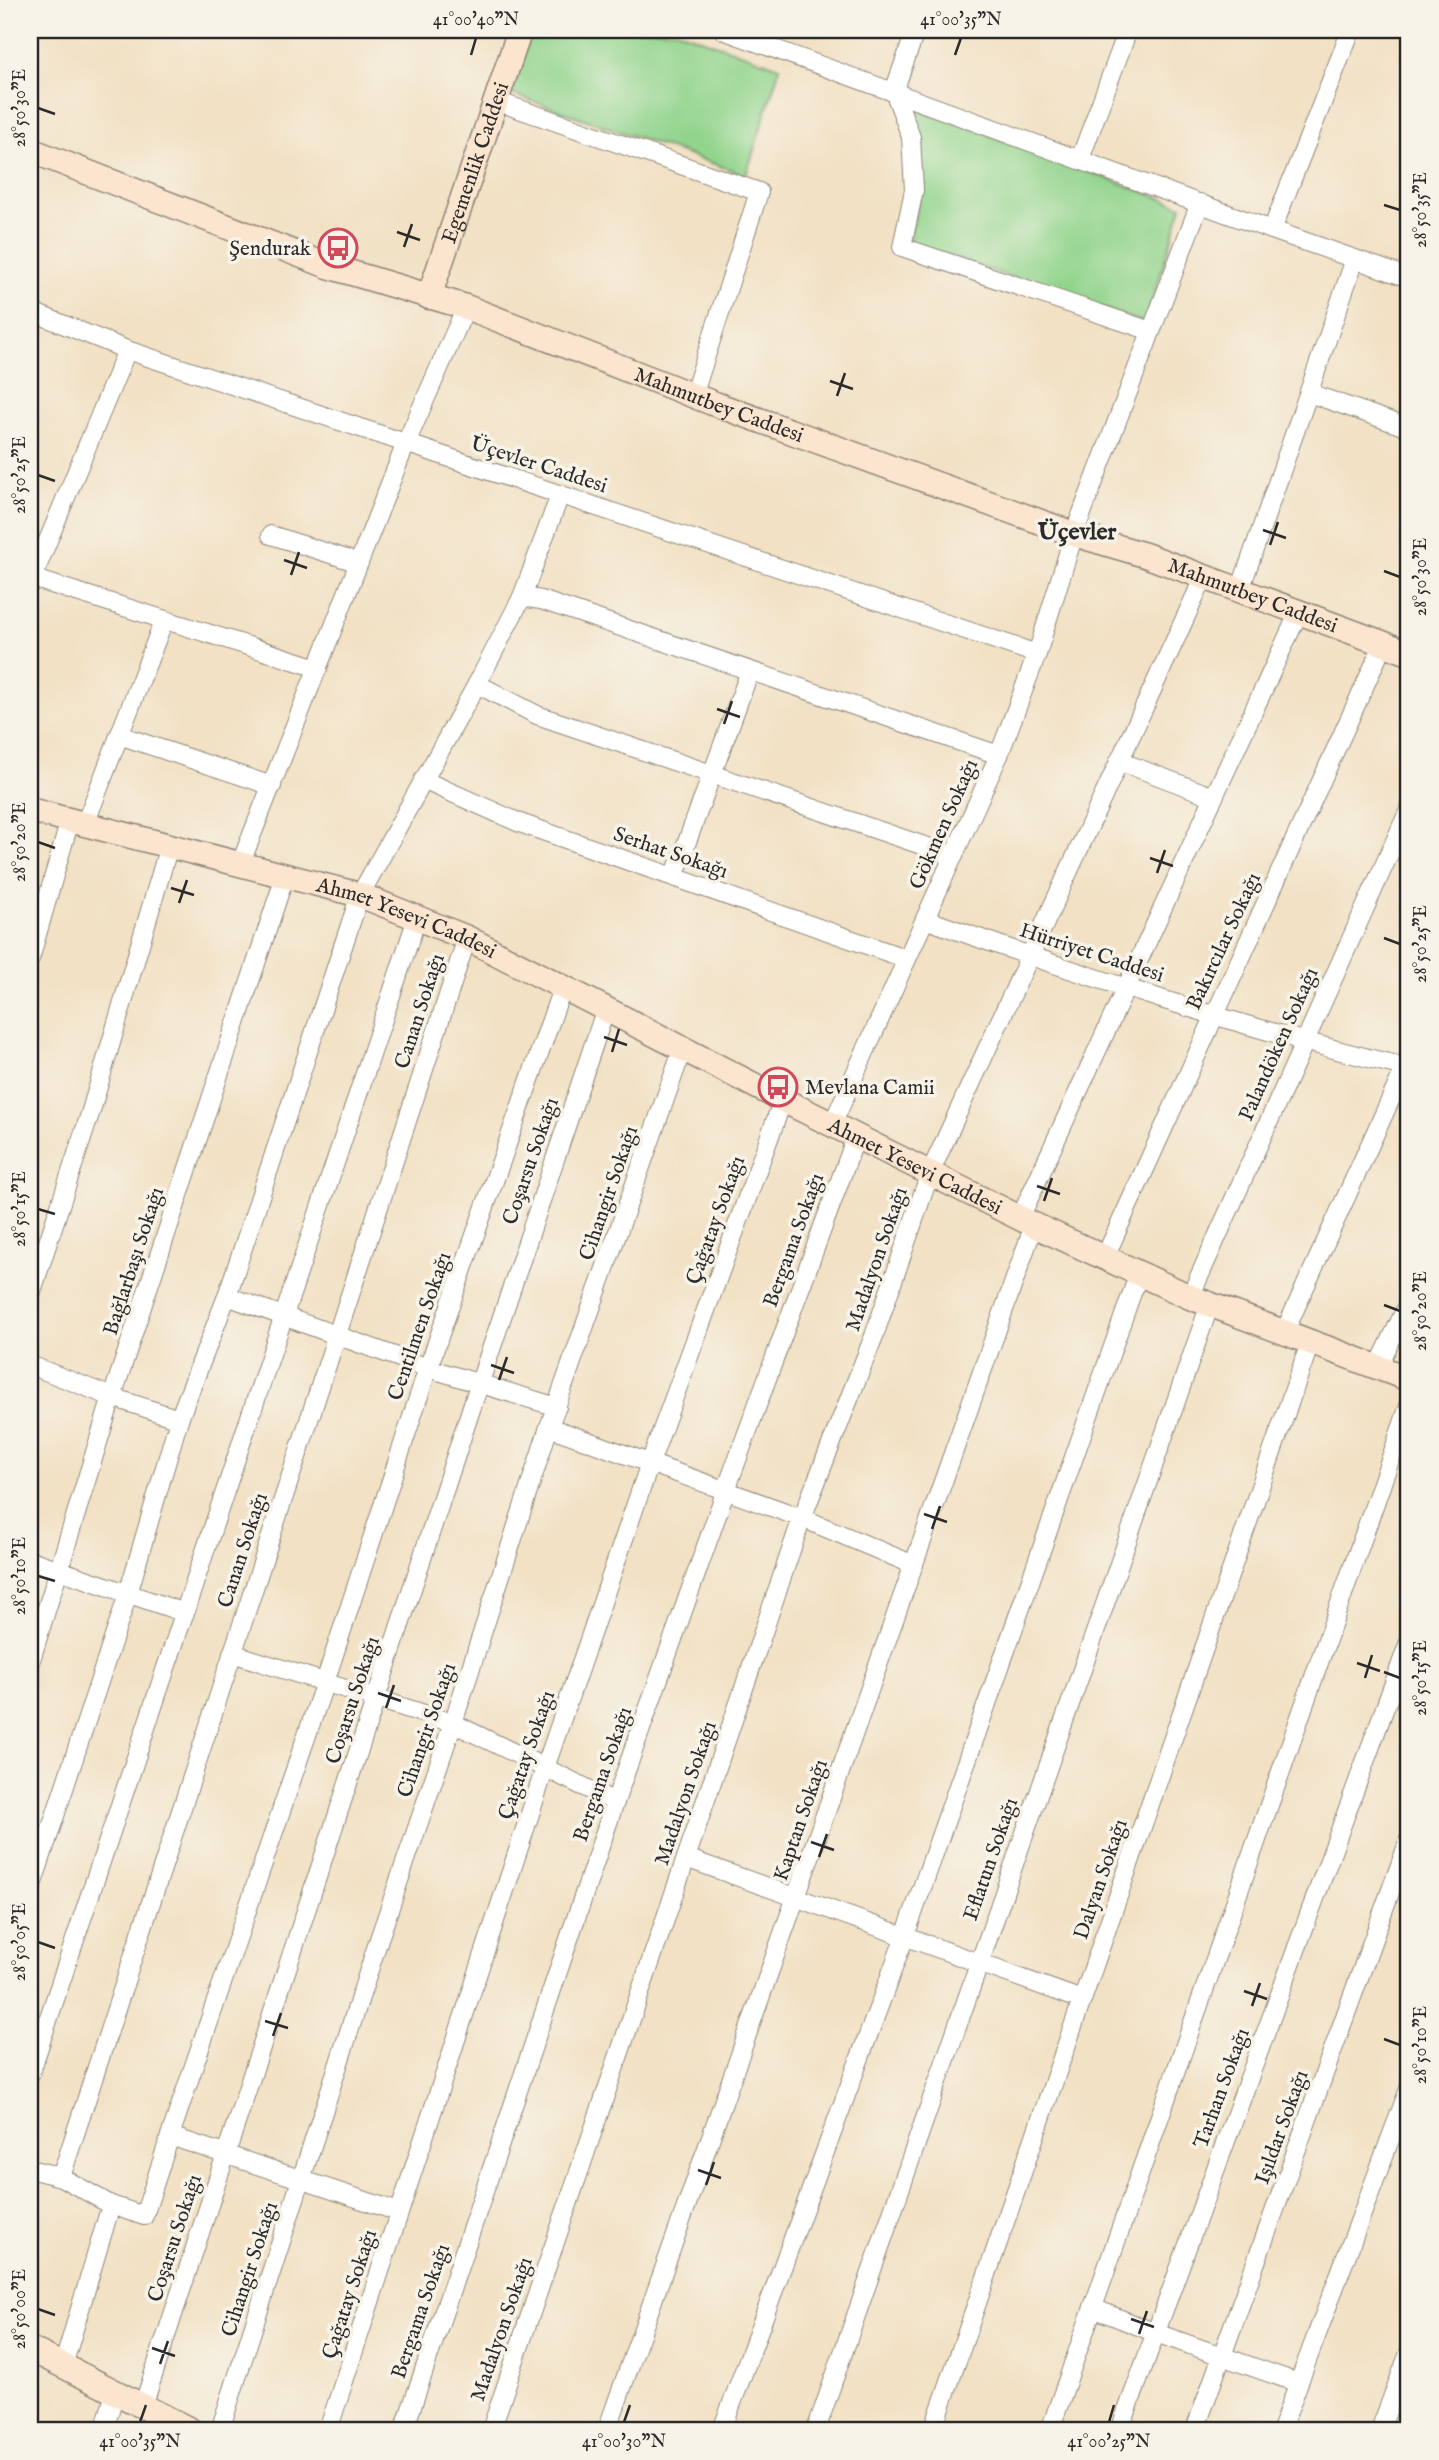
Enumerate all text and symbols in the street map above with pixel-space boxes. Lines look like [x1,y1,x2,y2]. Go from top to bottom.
text: 41°00'40"N [433,9,519,32]
text: 41°00'35"N [920,9,1002,32]
text: 28°50'30"E [9,69,32,147]
street label: Egemenlik Caddesi [436,79,516,247]
text: 28°50'35"E [1410,172,1433,248]
bus stop icon: Şendurak [317,227,359,269]
place label: Şendurak [229,236,312,263]
street label: Mahmutbey Caddesi [630,362,807,450]
street label: Üçevler Caddesi [467,431,610,500]
text: 28°50'25"E [9,436,32,514]
district label: Üçevler [1037,517,1116,548]
text: 28°50'30"E [1410,538,1433,616]
street label: Mahmutbey Caddesi [1164,553,1341,640]
street label: Gökmen Sokağı [904,755,985,894]
text: 28°50'20"E [9,802,32,882]
street label: Serhat Sokağı [610,821,731,886]
street label: Bakırcılar Sokağı [1181,869,1268,1015]
street label: Ahmet Yesevi Caddesi [312,872,501,966]
text: 28°50'25"E [1410,905,1433,983]
street label: Hürriyet Caddesi [1016,917,1167,989]
street label: Canan Sokağı [389,950,452,1072]
street label: Palandöken Sokağı [1233,964,1325,1126]
bus stop icon: Mevlana Camii [757,1066,799,1108]
place label: Mevlana Camii [805,1075,935,1102]
street label: Coşarsu Sokağı [497,1094,566,1229]
street label: Ahmet Yesevi Caddesi [822,1112,1006,1222]
street label: Cihangir Sokağı [574,1123,645,1264]
street label: Çağatay Sokağı [681,1153,752,1289]
street label: Bergama Sokağı [758,1170,831,1311]
text: 28°50'15"E [9,1171,32,1247]
street label: Bağlarbaşı Sokağı [98,1184,171,1339]
street label: Madalyon Sokağı [840,1184,915,1335]
street label: Centilmen Sokağı [382,1249,458,1404]
text: 28°50'20"E [1410,1271,1433,1351]
street label: Canan Sokağı [212,1489,275,1611]
text: 28°50'10"E [9,1537,32,1615]
street label: Coşarsu Sokağı [320,1633,387,1768]
text: 28°50'15"E [1410,1640,1433,1716]
street label: Cihangir Sokağı [392,1660,463,1801]
street label: Çağatay Sokağı [493,1687,562,1824]
street label: Bergama Sokağı [568,1703,639,1846]
street label: Madalyon Sokağı [649,1718,724,1869]
street label: Kaptan Sokağı [768,1756,835,1885]
street label: Eflatun Sokağı [958,1795,1025,1924]
street label: Dalyan Sokağı [1068,1816,1135,1943]
text: 28°50'05"E [9,1903,32,1981]
text: 28°50'10"E [1410,2006,1433,2084]
street label: Tarhan Sokağı [1188,2025,1257,2152]
street label: Işıldar Sokağı [1249,2067,1316,2188]
street label: Coşarsu Sokağı [142,2171,209,2306]
street label: Cihangir Sokağı [216,2198,285,2341]
street label: Çağatay Sokağı [317,2226,384,2363]
street label: Bergama Sokağı [386,2240,457,2383]
street label: Madalyon Sokağı [465,2254,540,2405]
text: 28°50'00"E [9,2269,32,2349]
text: 41°00'35"N [99,2431,181,2454]
text: 41°00'30"N [582,2431,666,2454]
text: 41°00'25"N [1067,2431,1151,2454]

